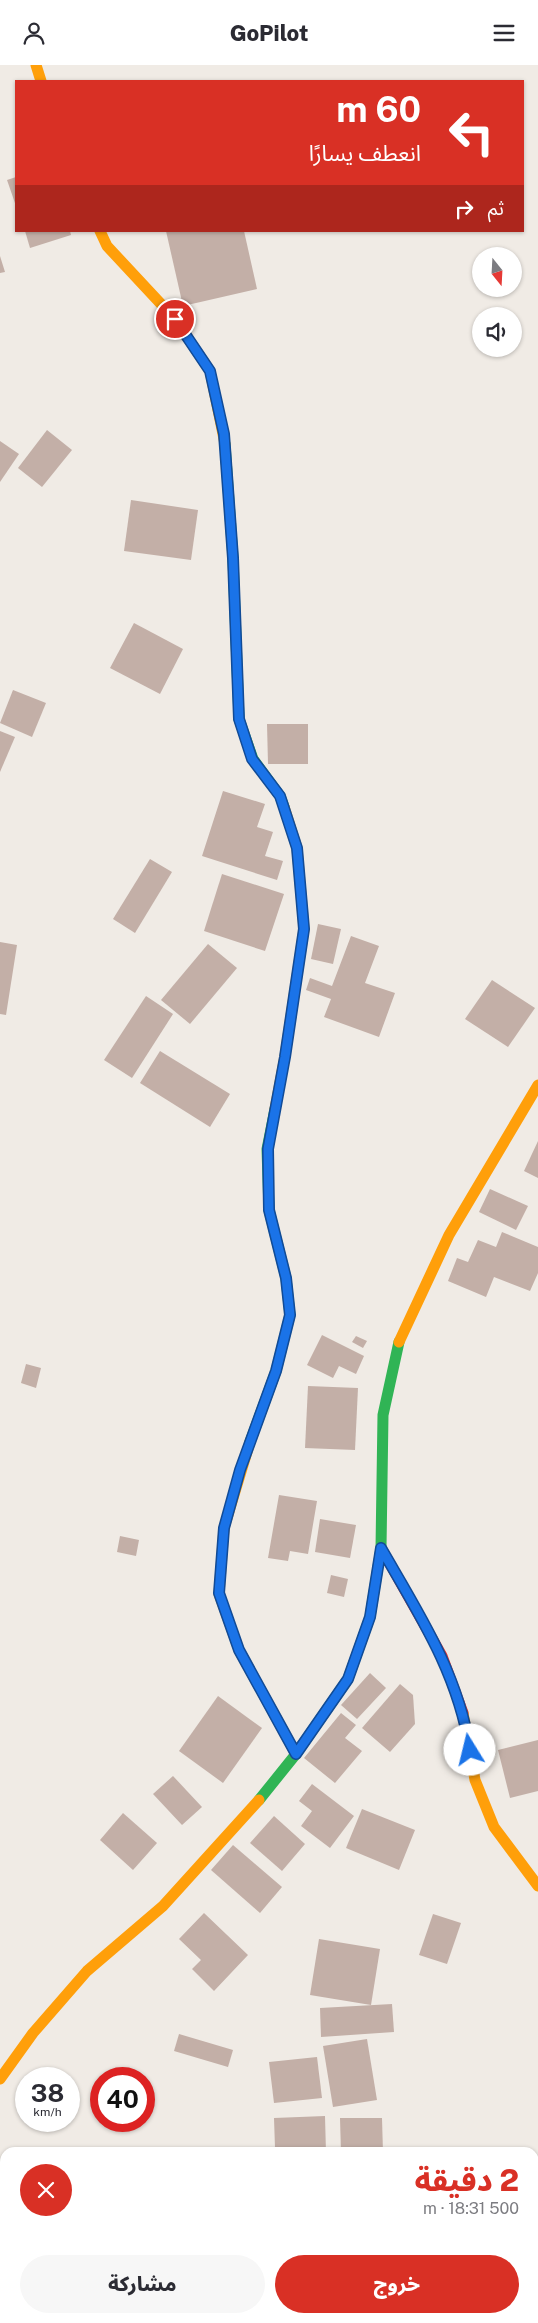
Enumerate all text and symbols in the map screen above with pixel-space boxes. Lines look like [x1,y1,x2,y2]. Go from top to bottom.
icon: person [20,19,48,47]
icon: menu [490,19,518,47]
text: GoPilot [230,20,308,46]
text: 60 m [336,89,421,130]
icon: left [439,100,504,165]
text: انعطف يسارًا [309,140,421,166]
icon: right [450,195,478,223]
text: ثم [488,197,504,219]
north arrow [472,247,522,297]
map controls [472,247,522,357]
pin [154,298,196,340]
icon: arrive [161,305,189,333]
button: sound [472,307,522,357]
position arrow [443,1723,495,1775]
speed limit sign: 40 [90,2067,155,2132]
text: 38 [31,2078,64,2108]
text: km/h [33,2105,62,2119]
text: 2 دقيقة [415,2162,519,2198]
button: close [20,2164,72,2216]
text: 500 m · 18:31 [423,2199,519,2218]
button: مشاركة [20,2255,265,2313]
button: خروج [275,2255,519,2313]

